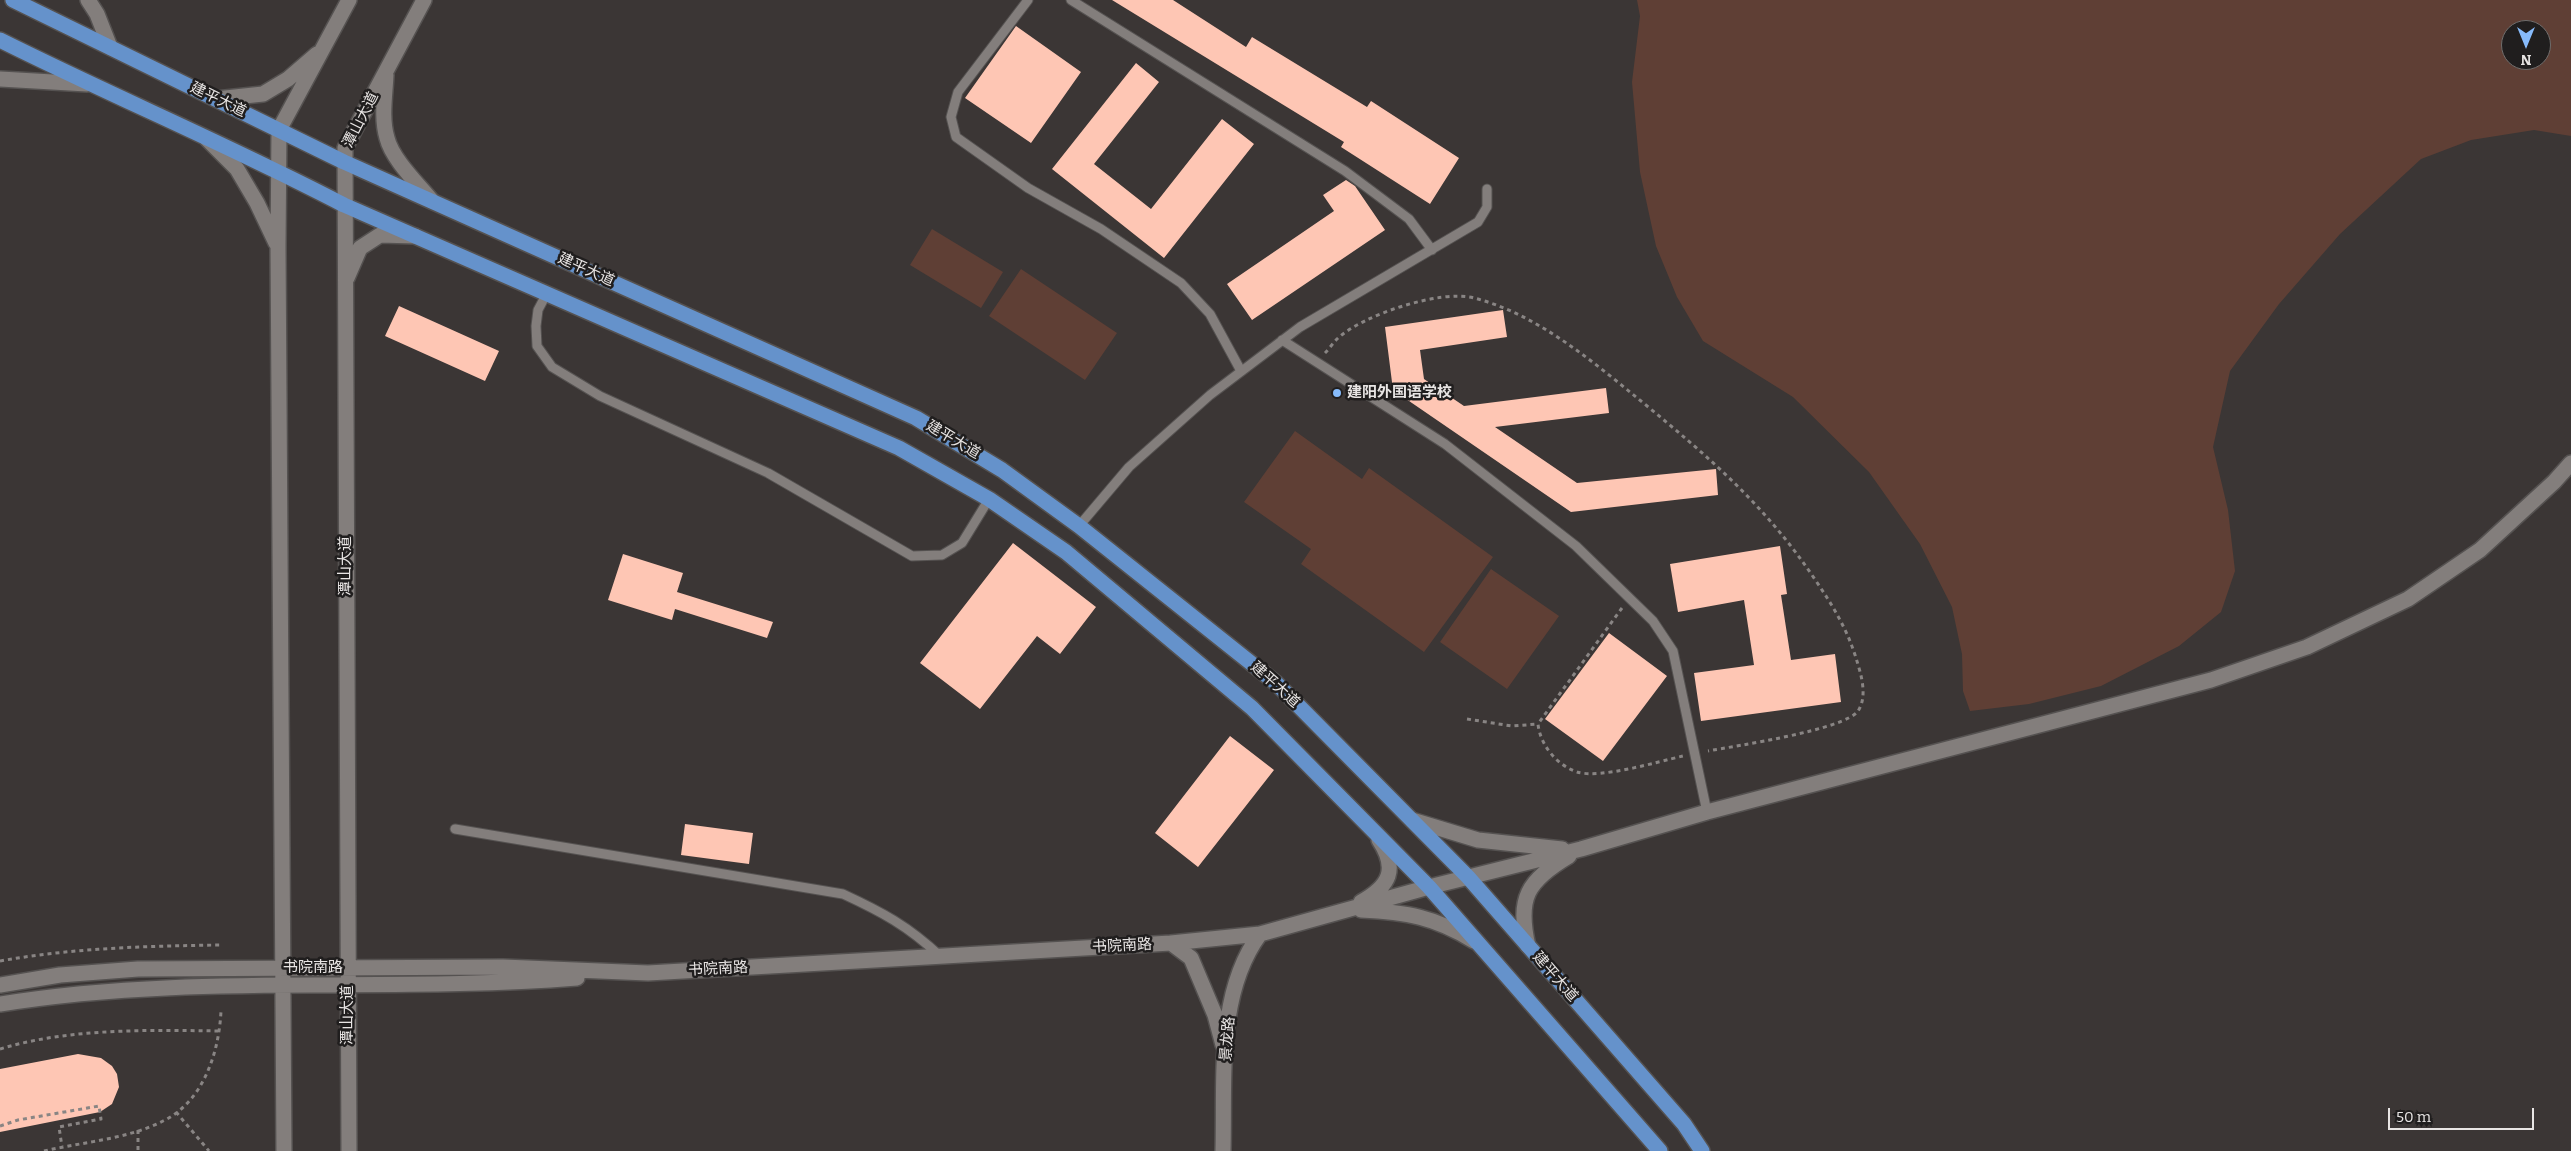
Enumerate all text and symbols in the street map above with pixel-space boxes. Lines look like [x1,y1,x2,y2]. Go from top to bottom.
north arrow [2501,20,2551,70]
text: N [2521,51,2531,68]
street label: 建平大道 [187,79,249,121]
street label: 潭山大道 [339,89,383,151]
street label: 建平大道 [555,250,617,290]
place label: 建阳外国语学校 [1347,384,1452,402]
marker: 建阳外国语学校 [1331,387,1343,399]
street label: 建平大道 [923,417,983,463]
street label: 潭山大道 [337,536,355,596]
street label: 建平大道 [1247,658,1303,712]
street label: 书院南路 [1092,935,1152,957]
street label: 建平大道 [1529,948,1581,1006]
street label: 书院南路 [688,958,748,980]
street label: 书院南路 [283,959,343,977]
street label: 潭山大道 [339,985,357,1045]
street label: 景龙路 [1217,1016,1239,1062]
scale bar [2391,1098,2537,1130]
text: 50 m [2396,1108,2431,1126]

